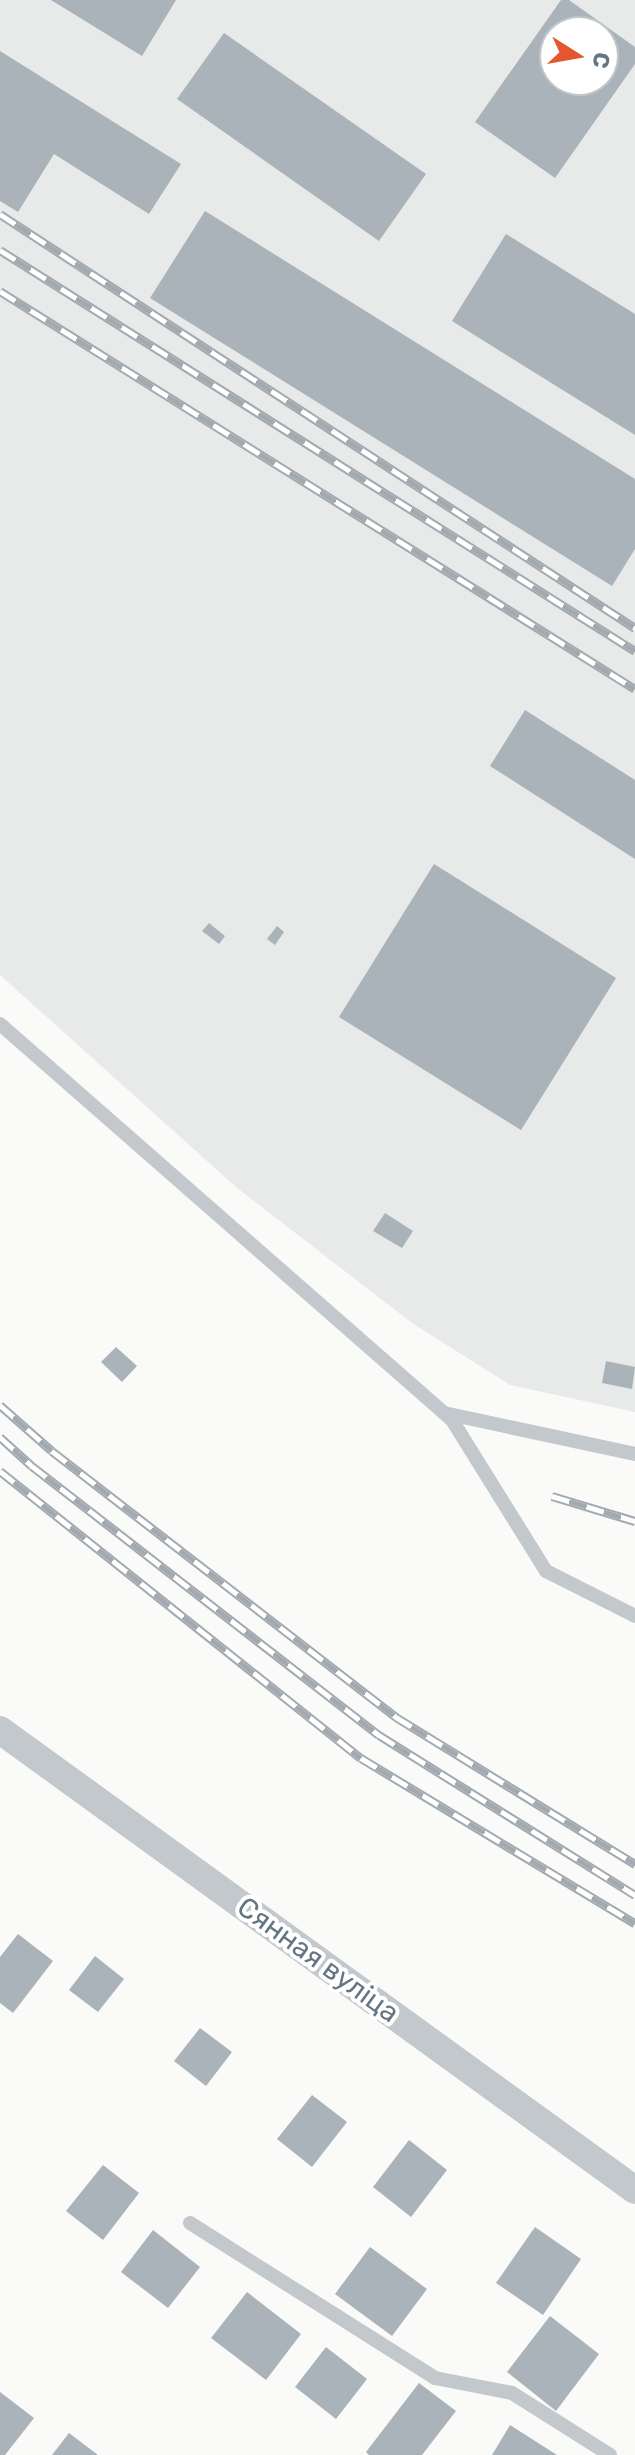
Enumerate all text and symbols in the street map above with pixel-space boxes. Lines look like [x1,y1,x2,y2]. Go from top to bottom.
north arrow [539,16,619,96]
text: С [586,50,616,70]
street label: Сянная вуліца [231,1890,405,2030]

